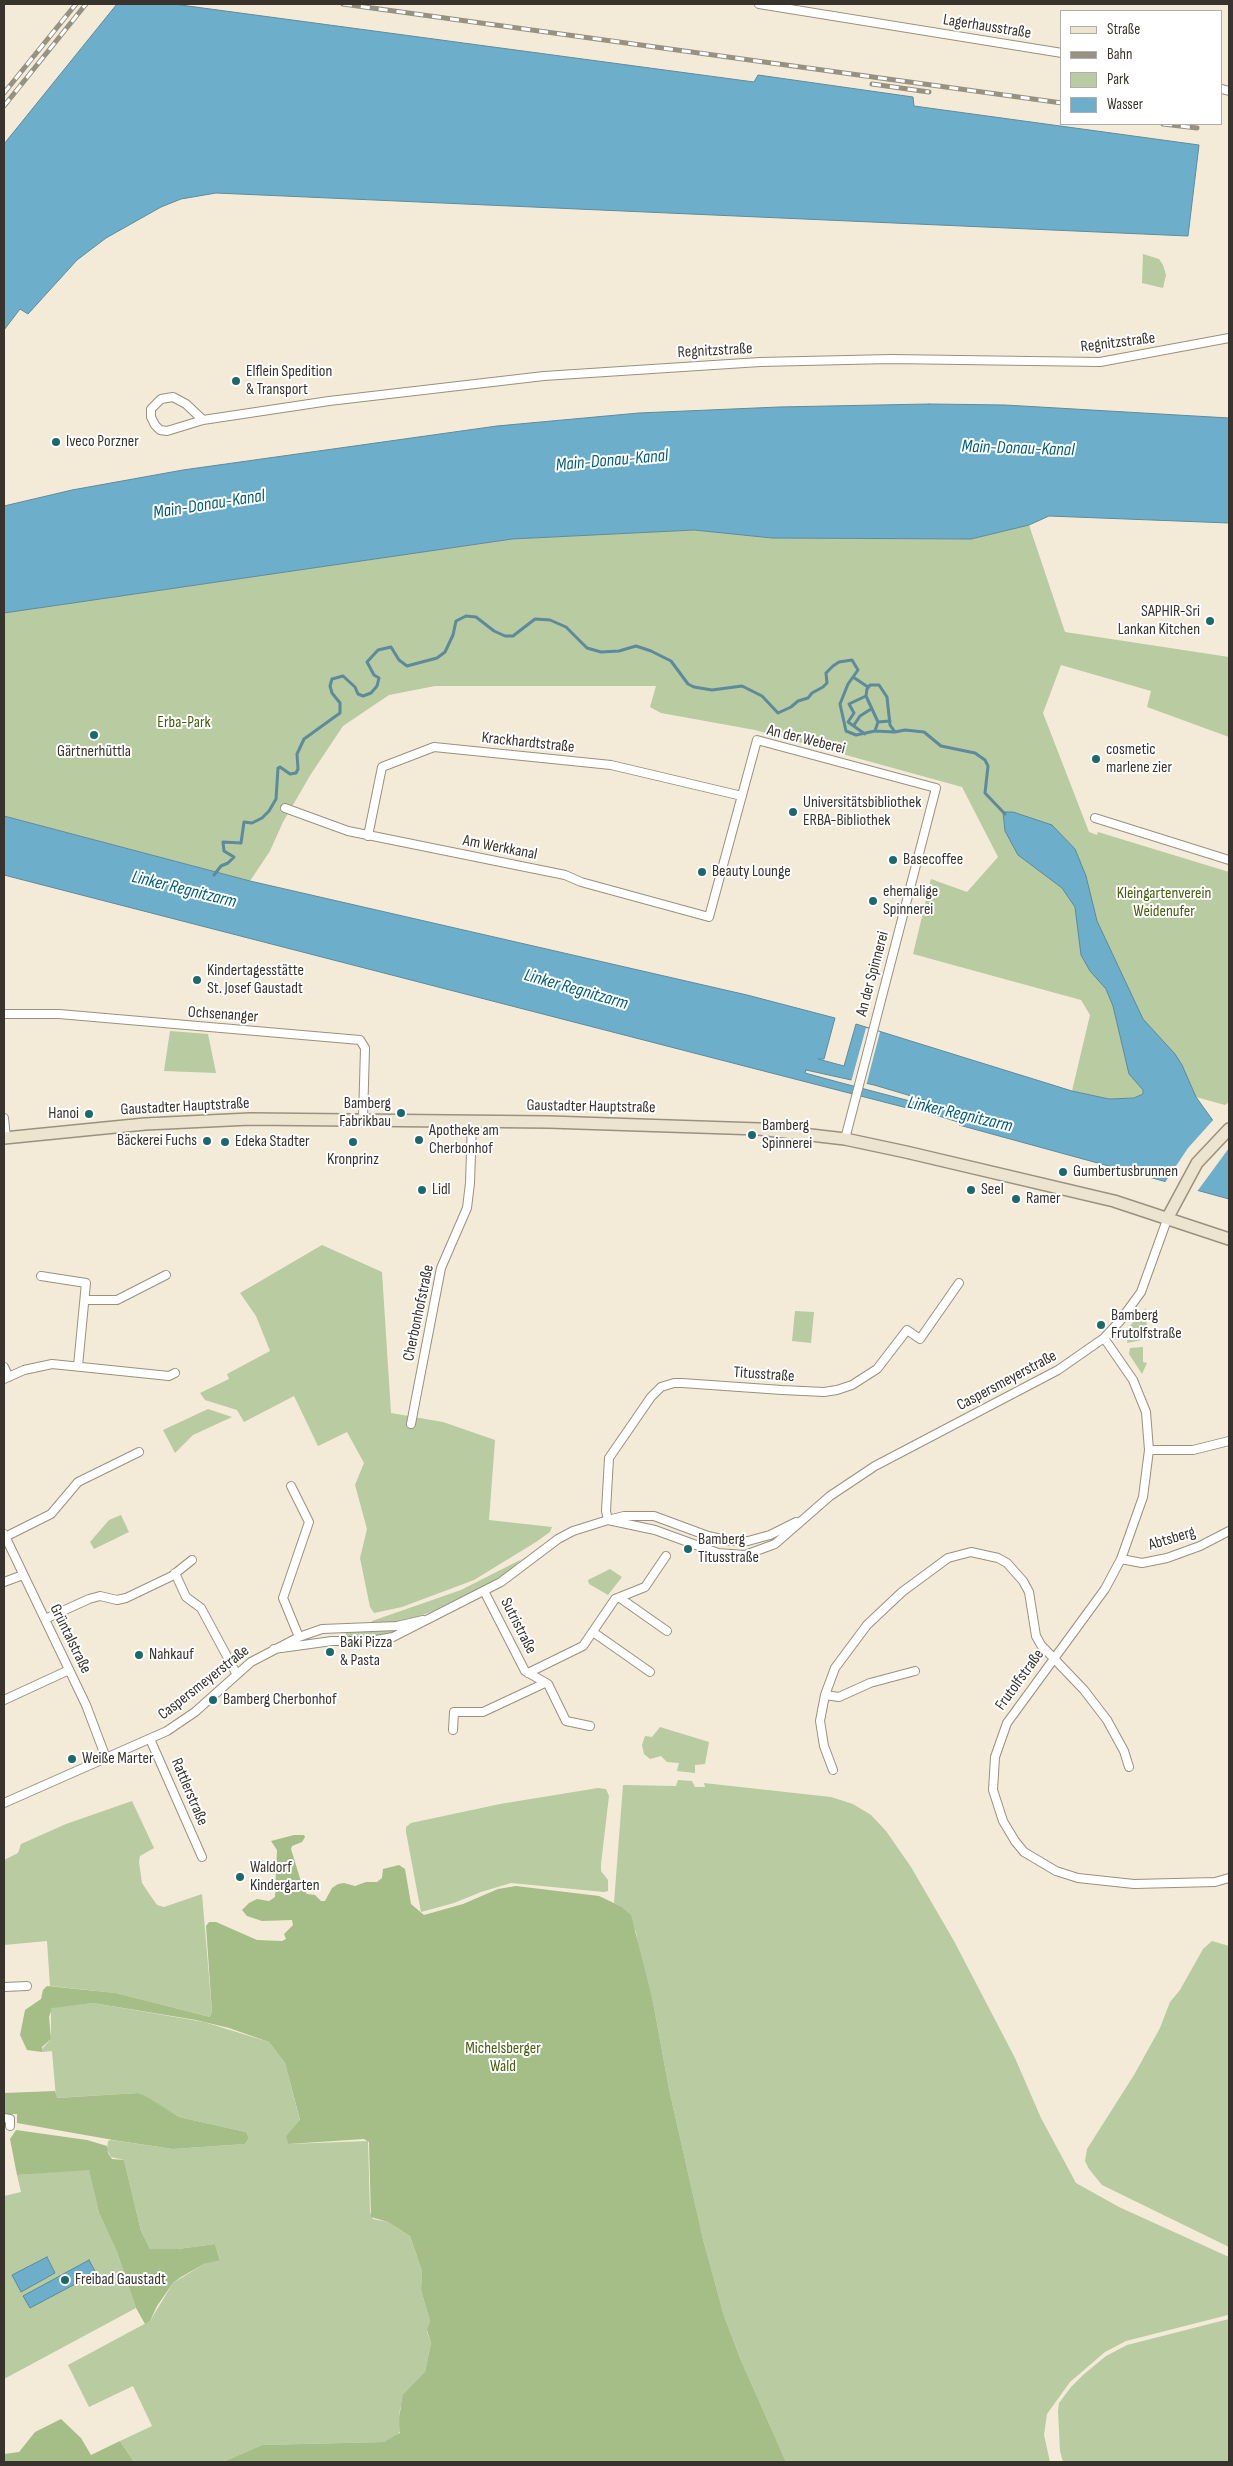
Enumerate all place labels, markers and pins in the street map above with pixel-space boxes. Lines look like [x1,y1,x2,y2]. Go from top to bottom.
place label: Elflein Spedition & Transport [246,362,332,400]
marker: Elflein Spedition & Transport [230,375,242,387]
place label: Iveco Porzner [66,432,139,452]
marker: Iveco Porzner [50,436,62,448]
place label: SAPHIR-Sri Lankan Kitchen [1118,602,1200,640]
marker: SAPHIR-Sri Lankan Kitchen [1204,615,1216,627]
marker: Gärtnerhüttla [88,729,100,741]
place label: cosmetic marlene zier [1106,740,1172,778]
place label: Gärtnerhüttla [57,742,131,762]
marker: cosmetic marlene zier [1090,753,1102,765]
place label: Universitätsbibliothek ERBA-Bibliothek [803,793,921,831]
marker: Universitätsbibliothek ERBA-Bibliothek [787,806,799,818]
place label: Basecoffee [903,850,963,870]
marker: Basecoffee [887,854,899,866]
place label: Beauty Lounge [712,862,791,882]
marker: Beauty Lounge [696,866,708,878]
place label: ehemalige Spinnerei [883,882,938,920]
marker: ehemalige Spinnerei [867,895,879,907]
place label: Kindertagesstätte St. Josef Gaustadt [207,961,304,999]
marker: Kindertagesstätte St. Josef Gaustadt [191,974,203,986]
place label: Bamberg Fabrikbau [339,1094,391,1132]
place label: Hanoi [48,1104,79,1124]
marker: Bamberg Fabrikbau [395,1107,407,1119]
marker: Hanoi [83,1108,95,1120]
place label: Bamberg Spinnerei [762,1116,812,1154]
place label: Apotheke am Cherbonhof [429,1121,499,1159]
marker: Bamberg Spinnerei [746,1129,758,1141]
place label: Bäckerei Fuchs [117,1131,197,1151]
place label: Edeka Stadter [235,1132,310,1152]
marker: Apotheke am Cherbonhof [413,1134,425,1146]
marker: Bäckerei Fuchs [201,1135,213,1147]
marker: Edeka Stadter [219,1136,231,1148]
marker: Kronprinz [347,1136,359,1148]
place label: Kronprinz [327,1150,379,1170]
place label: Gumbertusbrunnen [1073,1162,1178,1182]
marker: Gumbertusbrunnen [1057,1166,1069,1178]
place label: Lidl [432,1180,451,1200]
place label: Seel [981,1180,1004,1200]
marker: Lidl [416,1184,428,1196]
marker: Seel [965,1184,977,1196]
place label: Ramer [1026,1189,1061,1209]
marker: Ramer [1010,1193,1022,1205]
place label: Bamberg Frutolfstraße [1111,1306,1182,1344]
marker: Bamberg Frutolfstraße [1095,1319,1107,1331]
place label: Bamberg Titusstraße [698,1530,759,1568]
marker: Bamberg Titusstraße [682,1543,694,1555]
place label: Baki Pizza & Pasta [340,1633,392,1671]
place label: Nahkauf [149,1645,194,1665]
marker: Baki Pizza & Pasta [324,1646,336,1658]
marker: Nahkauf [133,1649,145,1661]
place label: Bamberg Cherbonhof [223,1690,337,1710]
marker: Bamberg Cherbonhof [207,1694,219,1706]
place label: Weiße Marter [82,1749,153,1769]
marker: Weiße Marter [66,1753,78,1765]
place label: Waldorf Kindergarten [250,1858,320,1896]
marker: Waldorf Kindergarten [234,1871,246,1883]
place label: Freibad Gaustadt [75,2270,166,2290]
marker: Freibad Gaustadt [59,2274,71,2286]

